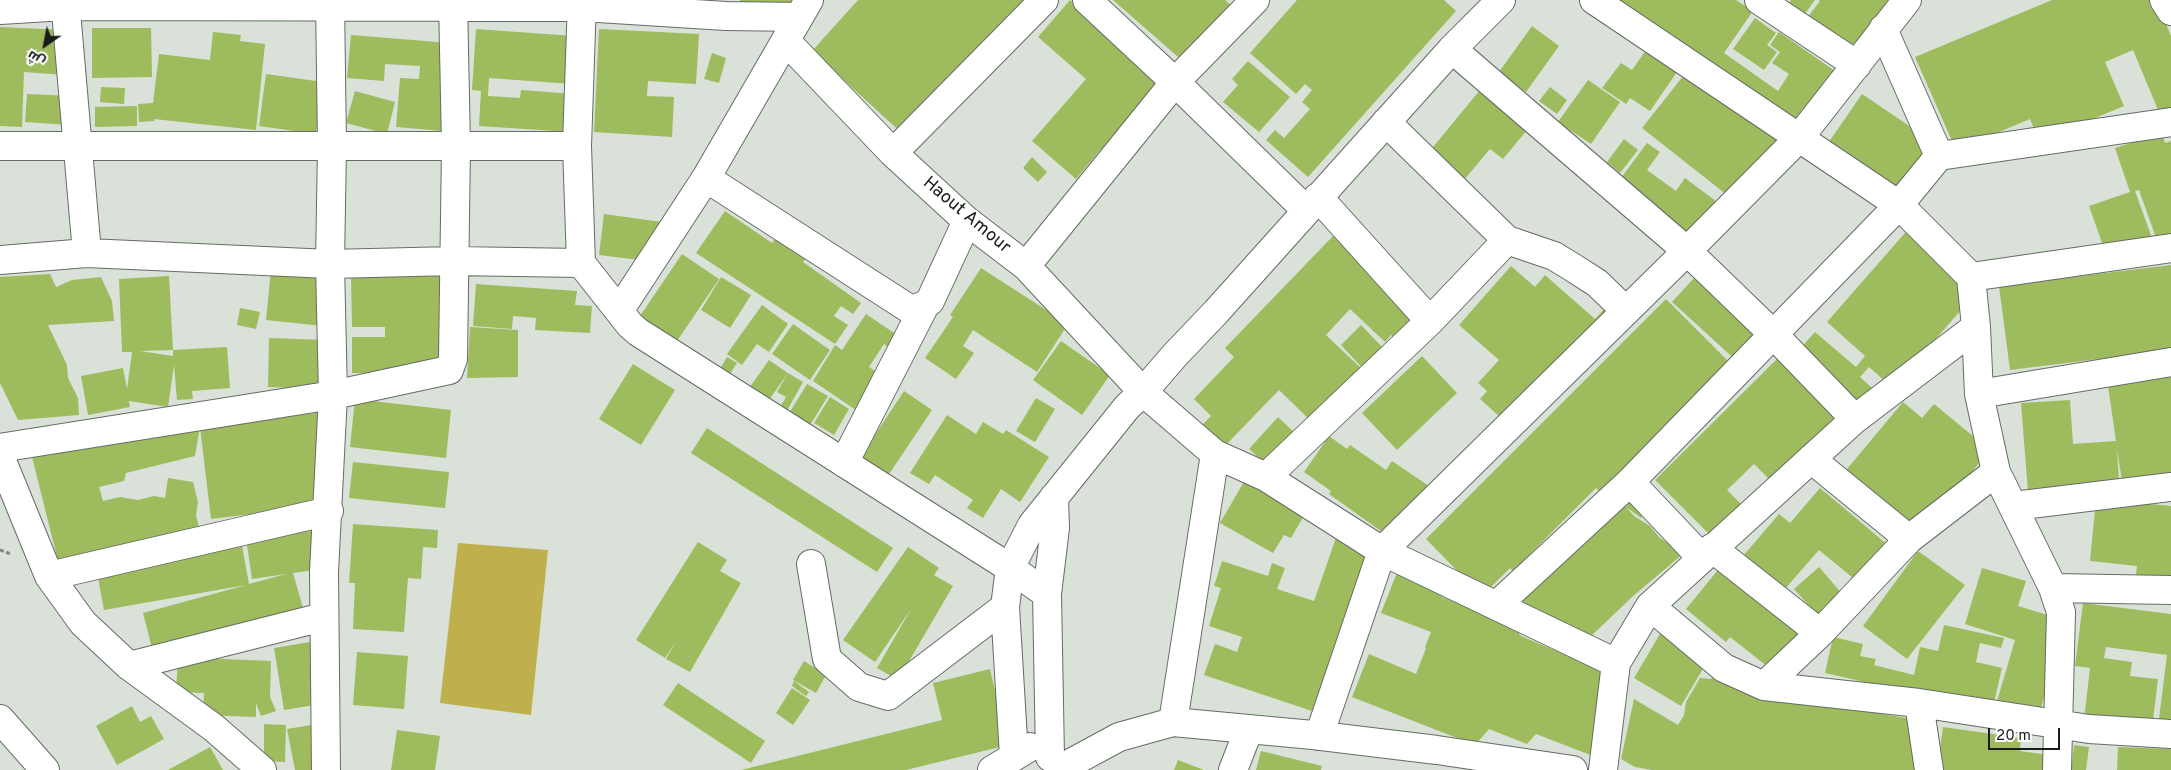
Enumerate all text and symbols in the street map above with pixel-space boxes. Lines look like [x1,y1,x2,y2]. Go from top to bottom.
north arrow [20,20,70,70]
text: ش [24,46,49,70]
street label: Haout Amour [918,173,1014,259]
scale bar [1991,718,2064,750]
text: 20 m [1996,727,2031,746]

